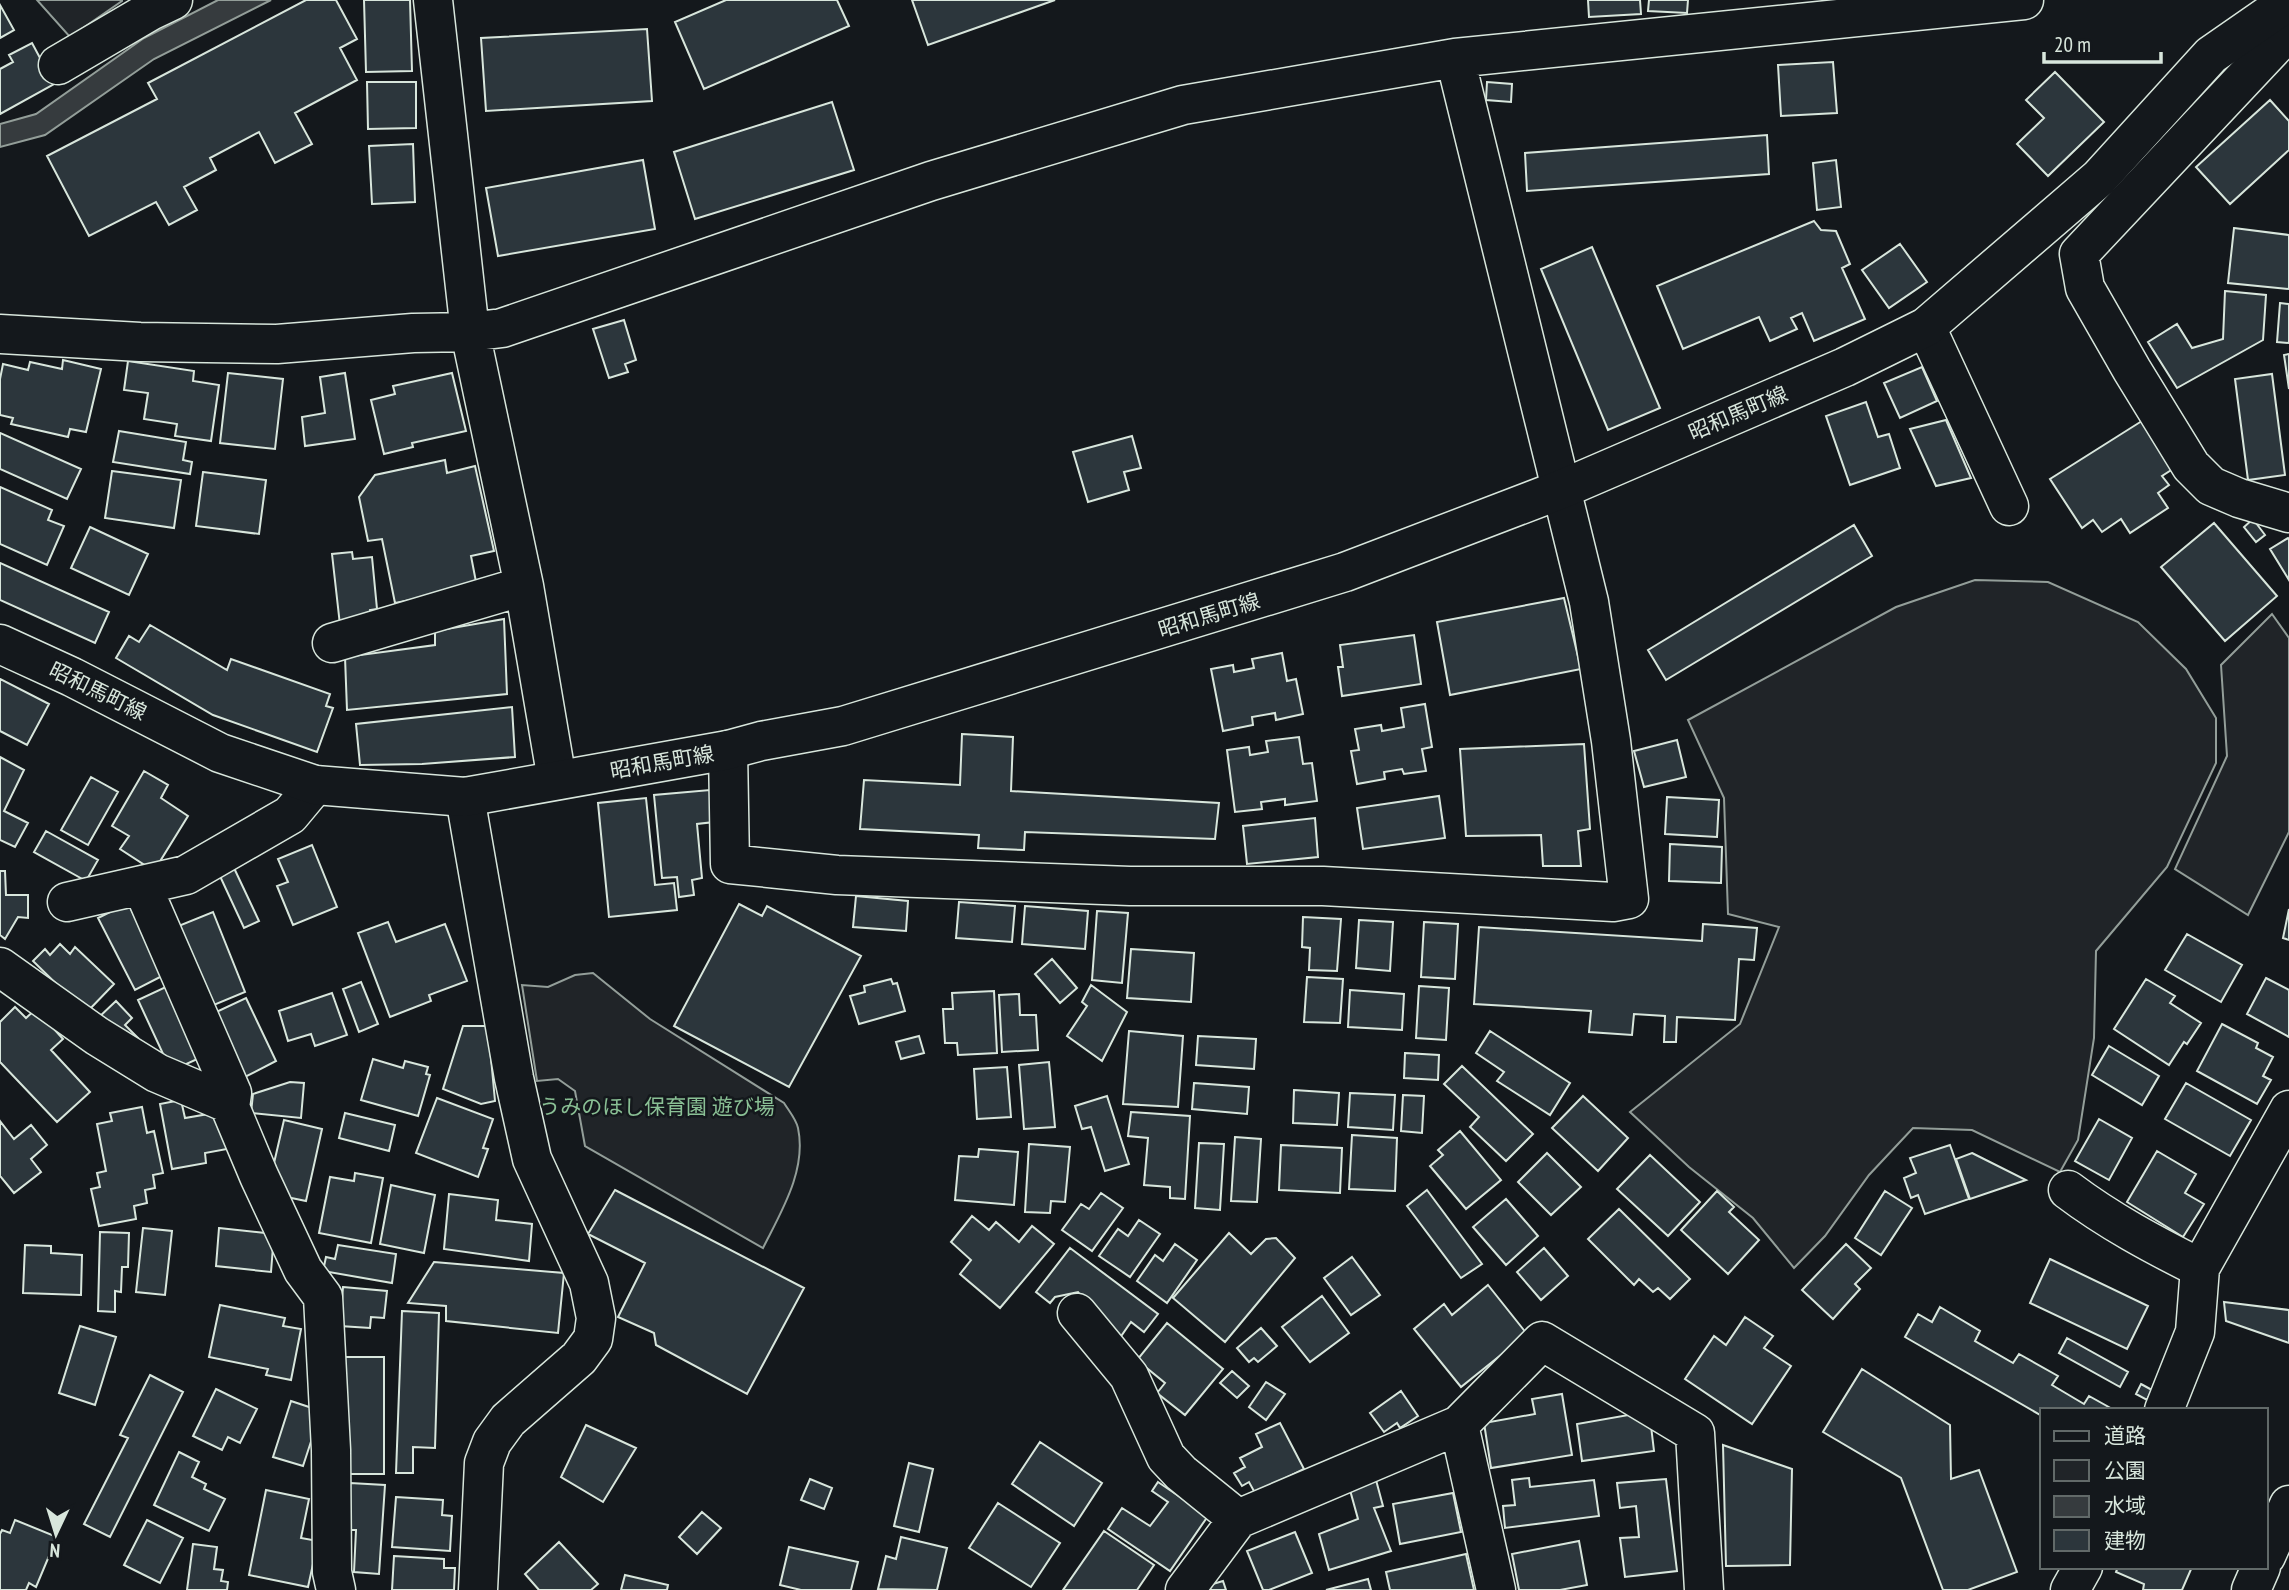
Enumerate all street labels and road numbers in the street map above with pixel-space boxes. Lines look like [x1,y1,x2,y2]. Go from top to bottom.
street label: 昭和馬町線 [1684,380,1792,446]
street label: 昭和馬町線 [1155,587,1263,643]
street label: 昭和馬町線 [45,656,151,726]
street label: 昭和馬町線 [608,740,716,784]

